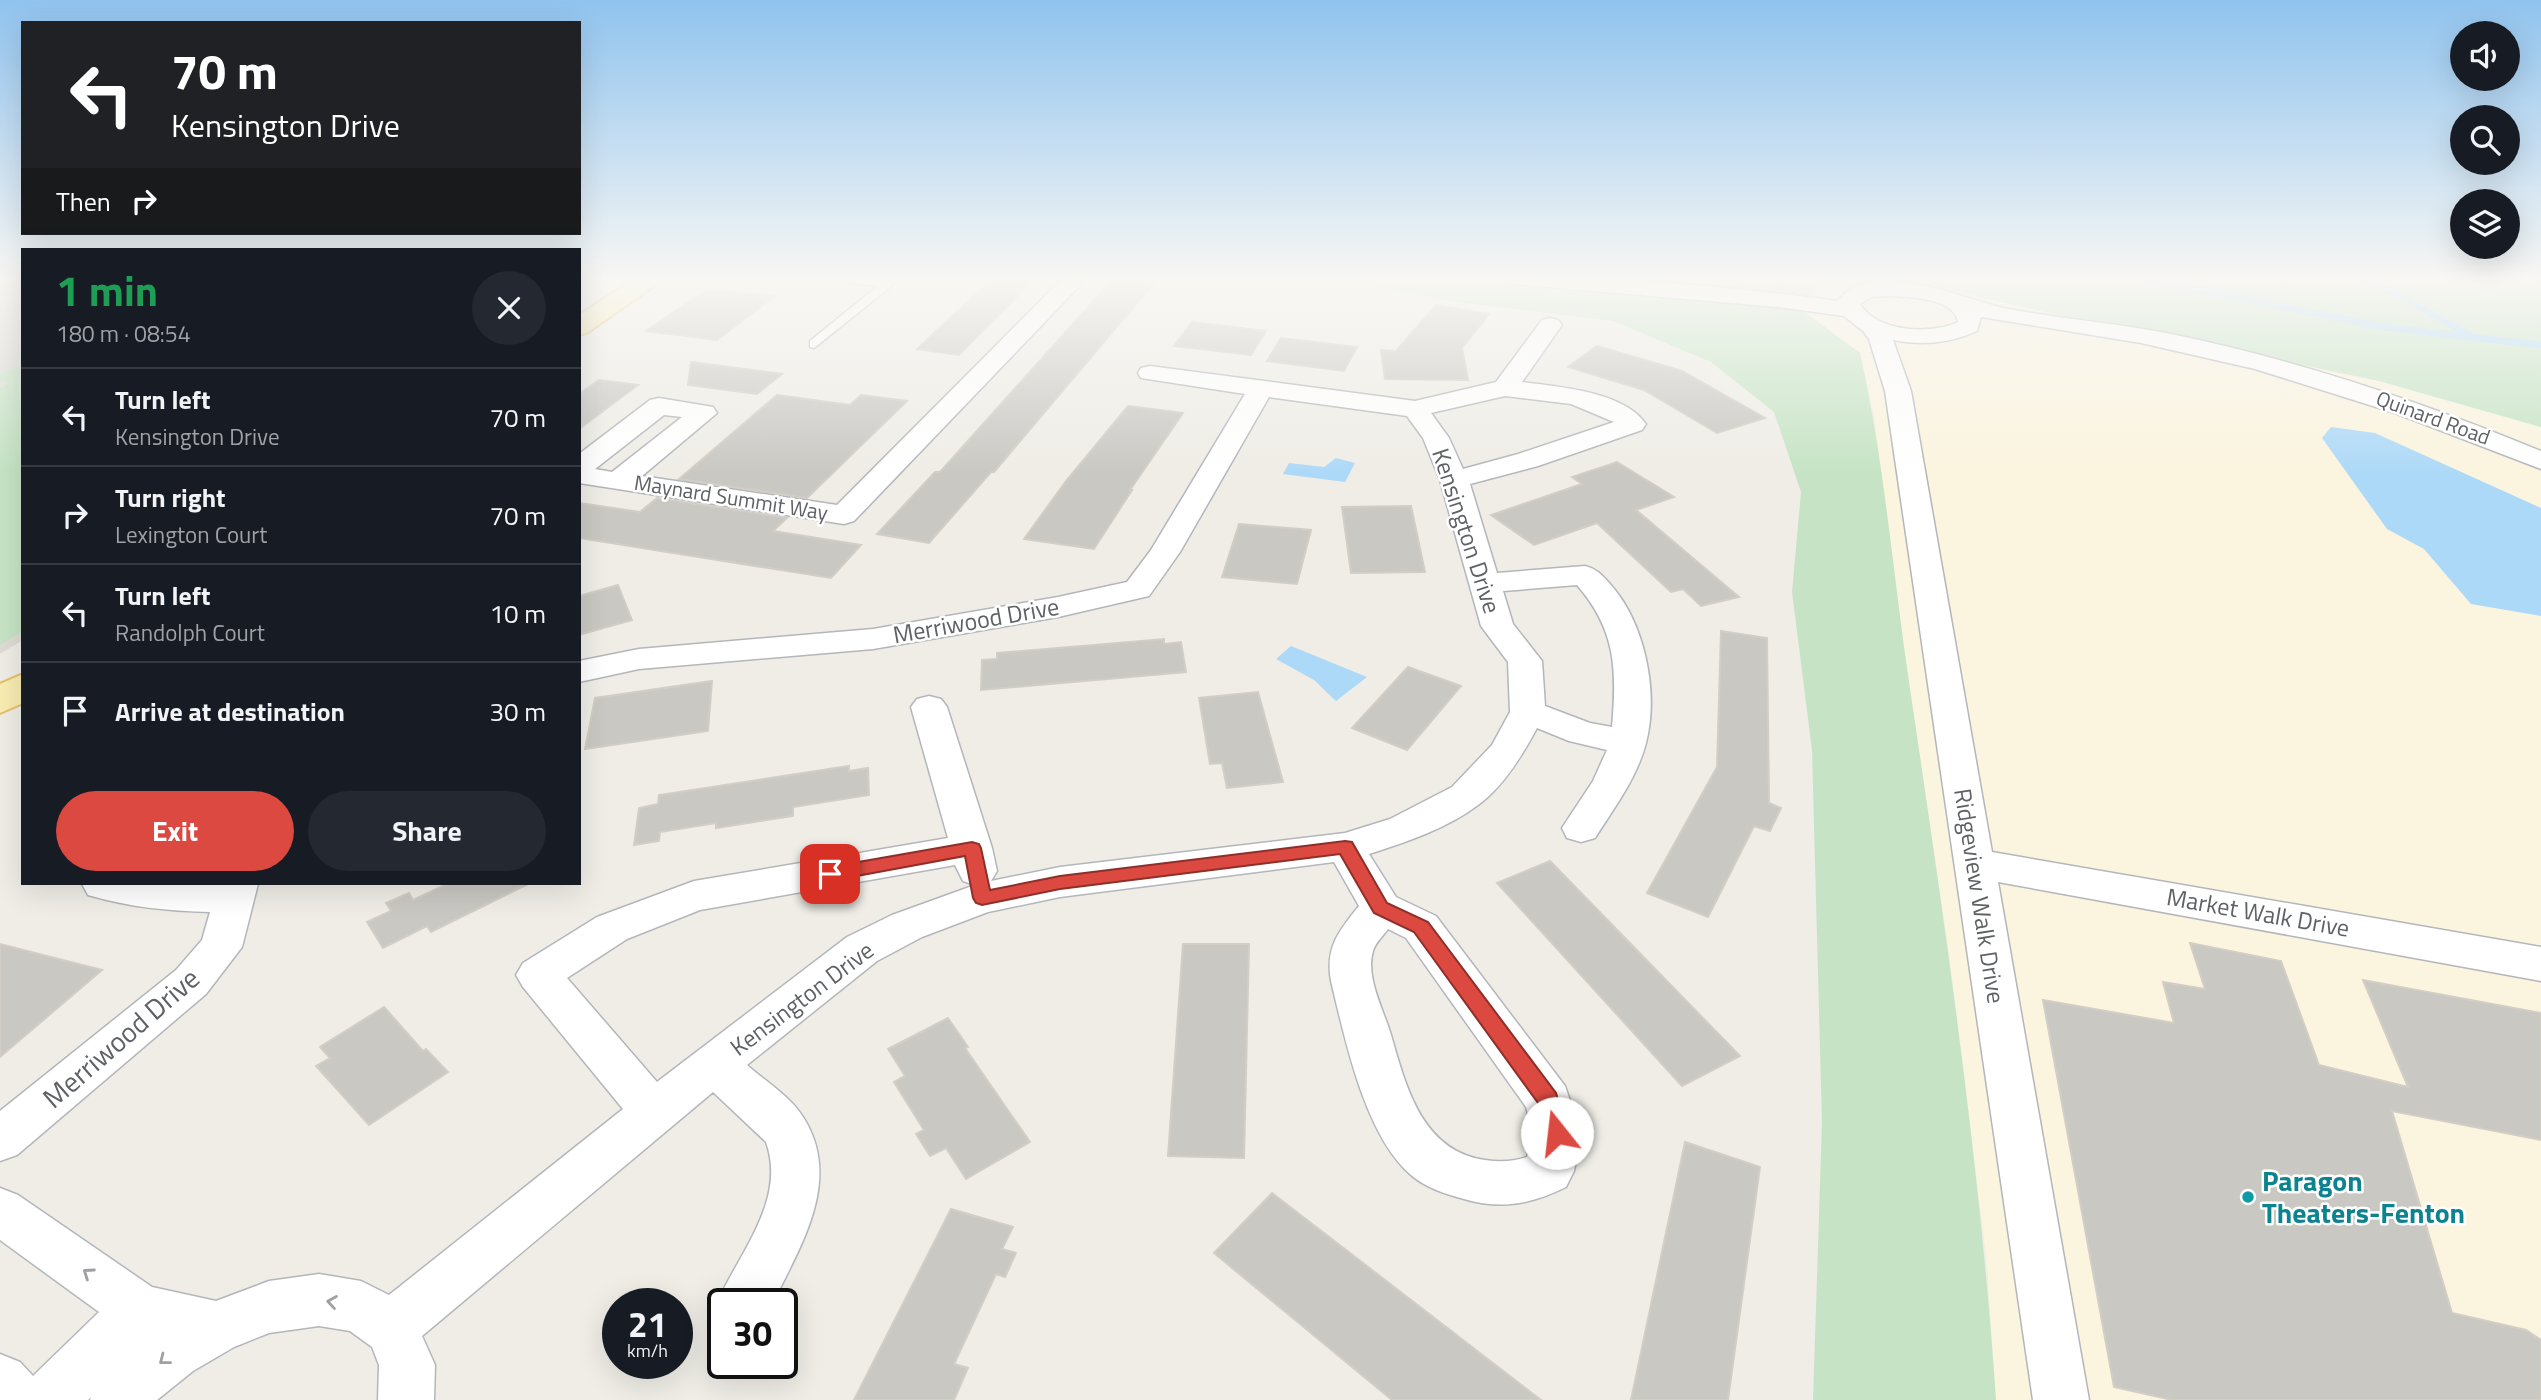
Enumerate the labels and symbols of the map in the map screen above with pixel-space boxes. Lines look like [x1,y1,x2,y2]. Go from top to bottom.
street label: Quinard Road [2372,382,2495,453]
street label: Kensington Drive [1423,443,1511,618]
street label: Maynard Summit Way [632,466,830,528]
street label: Merriwood Drive [890,588,1062,652]
street label: Ridgeview Walk Drive [1945,786,2015,1006]
pin [800,844,860,904]
street label: Market Walk Drive [2164,878,2352,946]
street label: Kensington Drive [722,932,881,1064]
street label: Merriwood Drive [33,957,209,1118]
position arrow [1520,1096,1594,1170]
place label: Paragon Theaters-Fenton [2262,1159,2465,1234]
marker: Paragon Theaters-Fenton [2240,1189,2256,1205]
one-way arrow [83,1269,96,1281]
speed limit sign: 30 [707,1288,798,1379]
one-way arrow [326,1295,337,1310]
one-way arrow [160,1351,172,1364]

